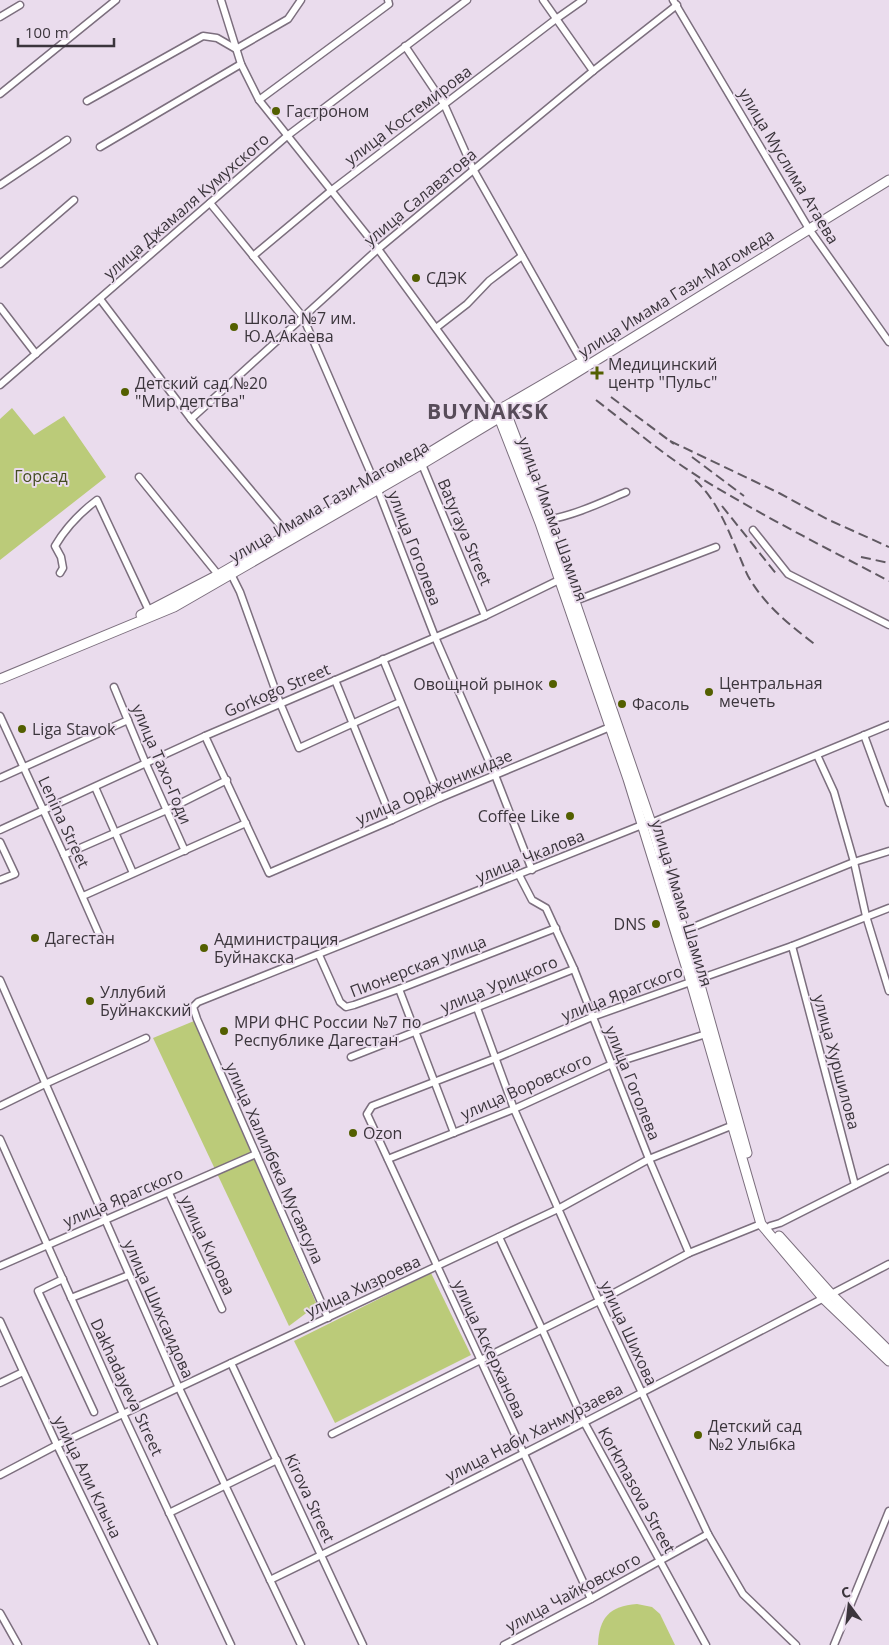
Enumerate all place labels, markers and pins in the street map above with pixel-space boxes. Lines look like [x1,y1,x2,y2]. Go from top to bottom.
place label: Гастроном [286,100,369,122]
marker: Гастроном [270,105,282,117]
place label: СДЭК [426,267,467,289]
marker: СДЭК [410,272,422,284]
place label: Школа №7 им. Ю.А.Акаева [244,307,356,347]
marker: Школа №7 им. Ю.А.Акаева [228,321,240,333]
place label: Медицинский центр "Пульс" [608,353,717,393]
marker: Медицинский центр "Пульс" [590,366,604,380]
place label: Детский сад №20 "Мир детства" [135,372,267,412]
marker: Детский сад №20 "Мир детства" [119,386,131,398]
place label: Центральная мечеть [719,672,823,712]
place label: Овощной рынок [413,673,544,695]
marker: Овощной рынок [547,678,559,690]
marker: Центральная мечеть [703,686,715,698]
place label: Фасоль [632,693,690,715]
marker: Фасоль [616,698,628,710]
place label: Liga Stavok [32,718,116,740]
marker: Liga Stavok [16,723,28,735]
place label: Coffee Like [478,805,560,827]
marker: Coffee Like [564,810,576,822]
place label: DNS [614,913,646,935]
marker: DNS [650,918,662,930]
place label: Дагестан [45,927,115,949]
place label: Администрация Буйнакска [214,928,338,968]
marker: Дагестан [29,932,41,944]
marker: Администрация Буйнакска [198,942,210,954]
place label: Уллубий Буйнакский [100,981,192,1021]
marker: Уллубий Буйнакский [84,995,96,1007]
place label: МРИ ФНС России №7 по Республике Дагестан [234,1011,421,1051]
marker: МРИ ФНС России №7 по Республике Дагестан [218,1025,230,1037]
place label: Ozon [363,1122,402,1144]
marker: Ozon [347,1127,359,1139]
place label: Детский сад №2 Улыбка [708,1415,802,1455]
marker: Детский сад №2 Улыбка [692,1429,704,1441]

